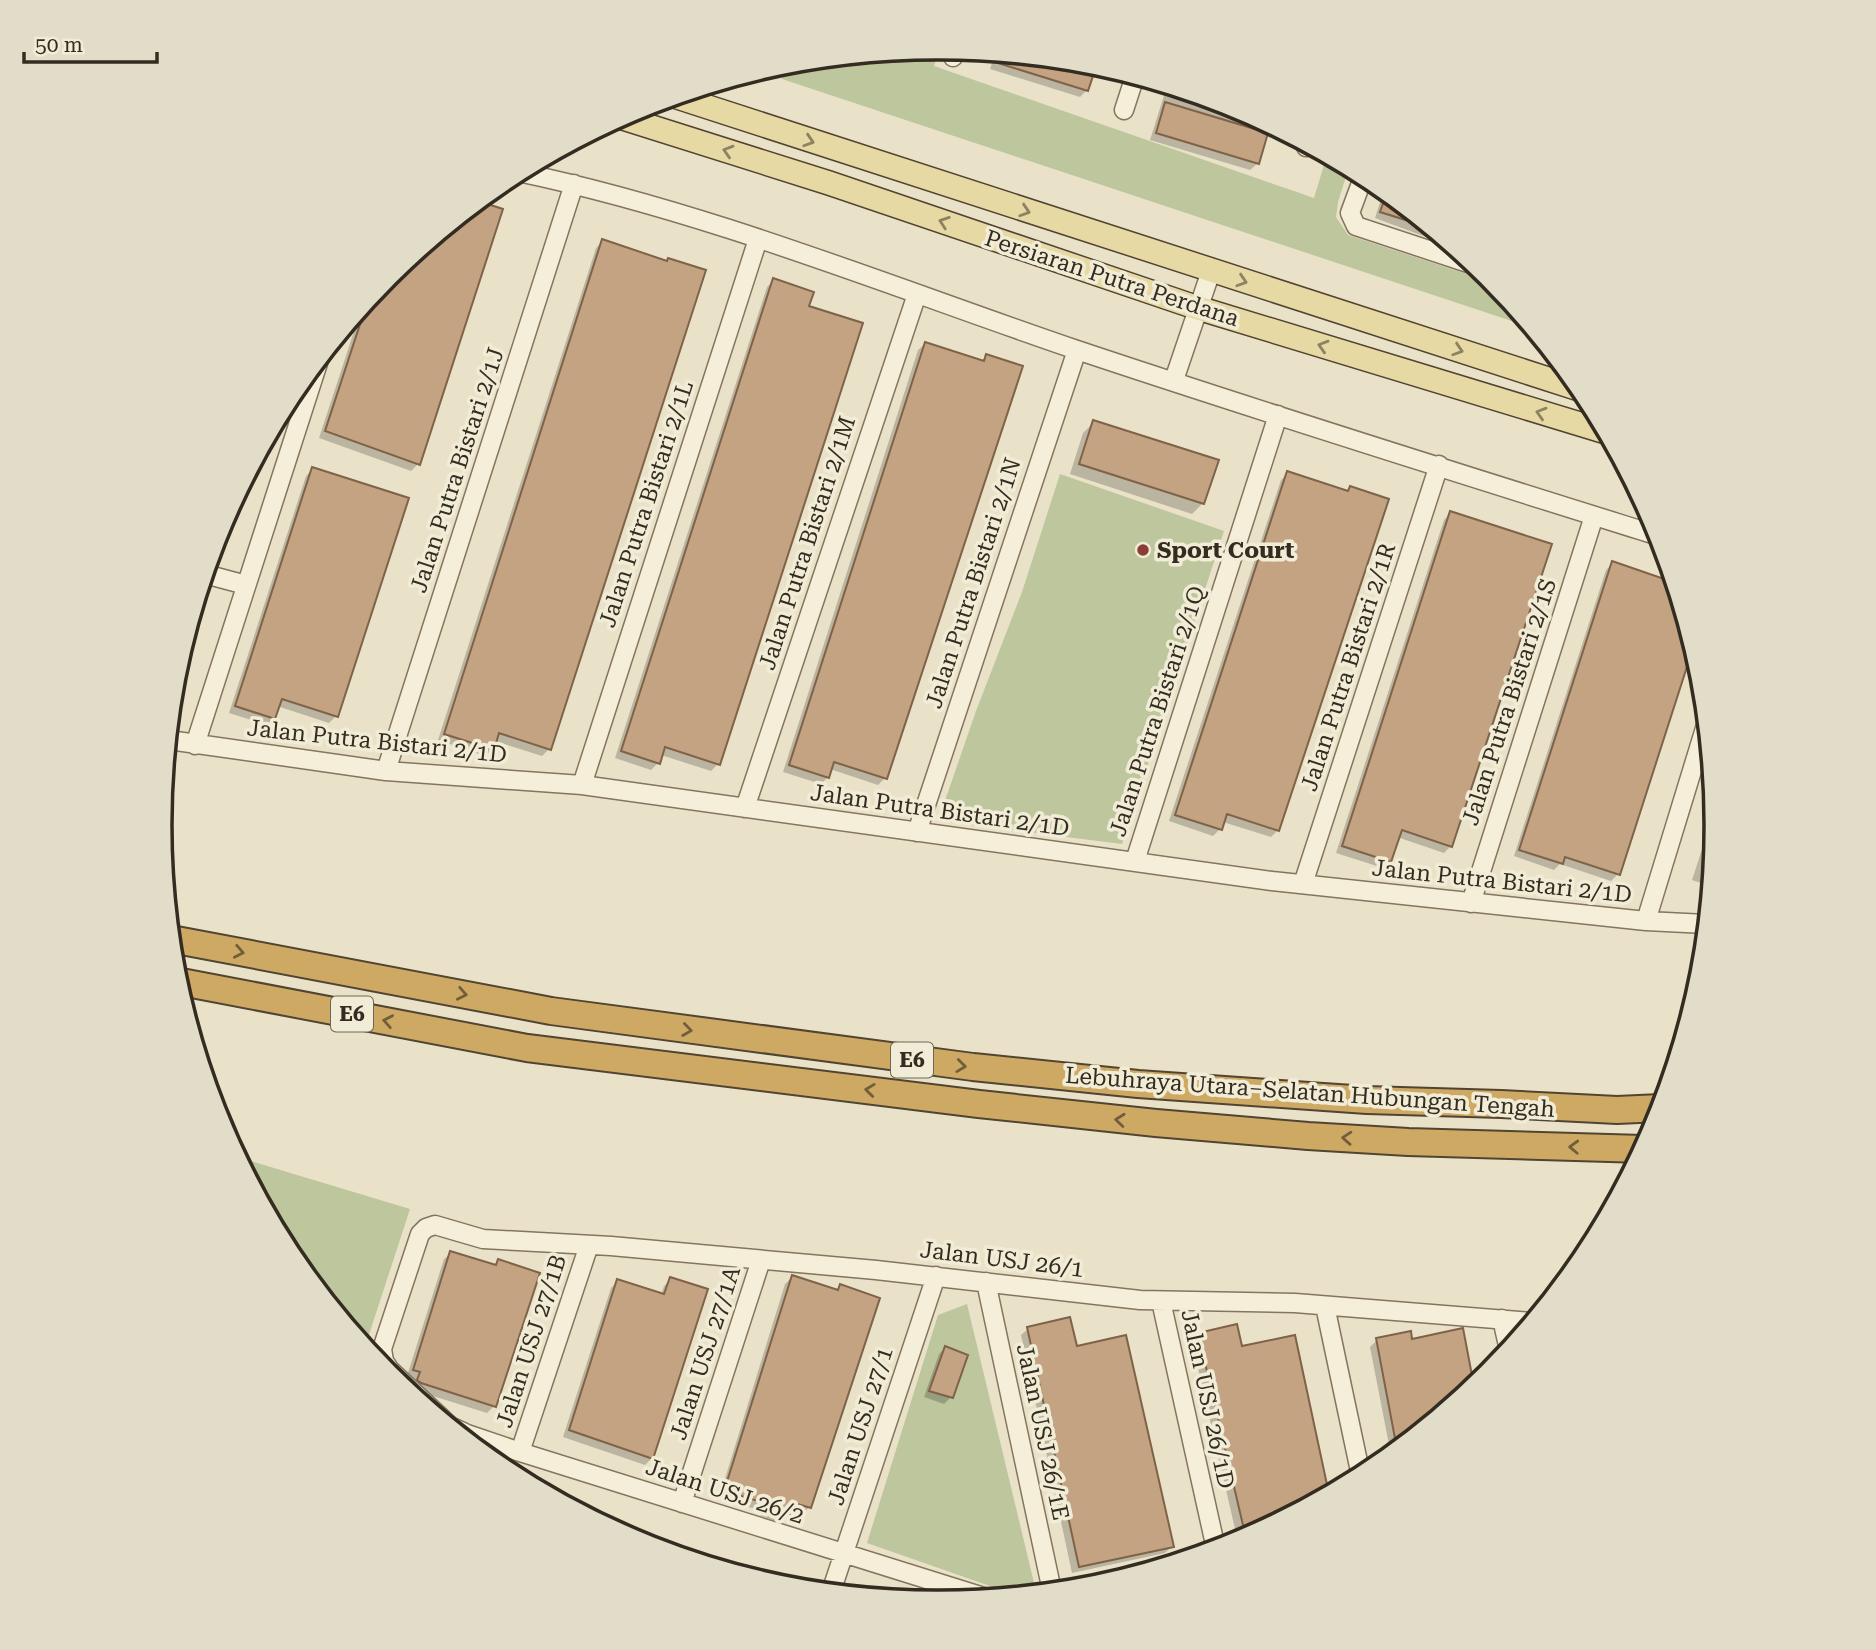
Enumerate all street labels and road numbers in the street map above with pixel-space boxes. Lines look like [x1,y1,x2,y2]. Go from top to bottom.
street label: Persiaran Putra Perdana [981,225,1243,333]
street label: Jalan Putra Bistari 2/1J [405,344,510,596]
street label: Jalan Putra Bistari 2/1L [594,377,699,631]
street label: Jalan Putra Bistari 2/1M [754,413,861,673]
street label: Jalan Putra Bistari 2/1N [920,455,1027,712]
street label: Jalan Putra Bistari 2/1R [1296,540,1401,795]
street label: Jalan Putra Bistari 2/1S [1457,575,1562,829]
street label: Jalan Putra Bistari 2/1Q [1104,583,1211,840]
street label: Jalan Putra Bistari 2/1D [246,714,508,769]
street label: Jalan Putra Bistari 2/1D [809,779,1071,842]
street label: Jalan Putra Bistari 2/1D [1371,854,1633,909]
road number: E6 [331,996,373,1032]
road number: E6 [891,1042,933,1078]
street label: Lebuhraya Utara–Selatan Hubungan Tengah [1064,1062,1556,1123]
street label: Jalan USJ 26/1 [919,1236,1085,1283]
street label: Jalan USJ 27/1B [491,1251,572,1431]
street label: Jalan USJ 27/1A [665,1263,746,1443]
street label: Jalan USJ 26/1D [1175,1307,1240,1491]
street label: Jalan USJ 26/1E [1011,1342,1074,1523]
street label: Jalan USJ 27/1 [822,1344,899,1509]
street label: Jalan USJ 26/2 [642,1453,807,1530]

